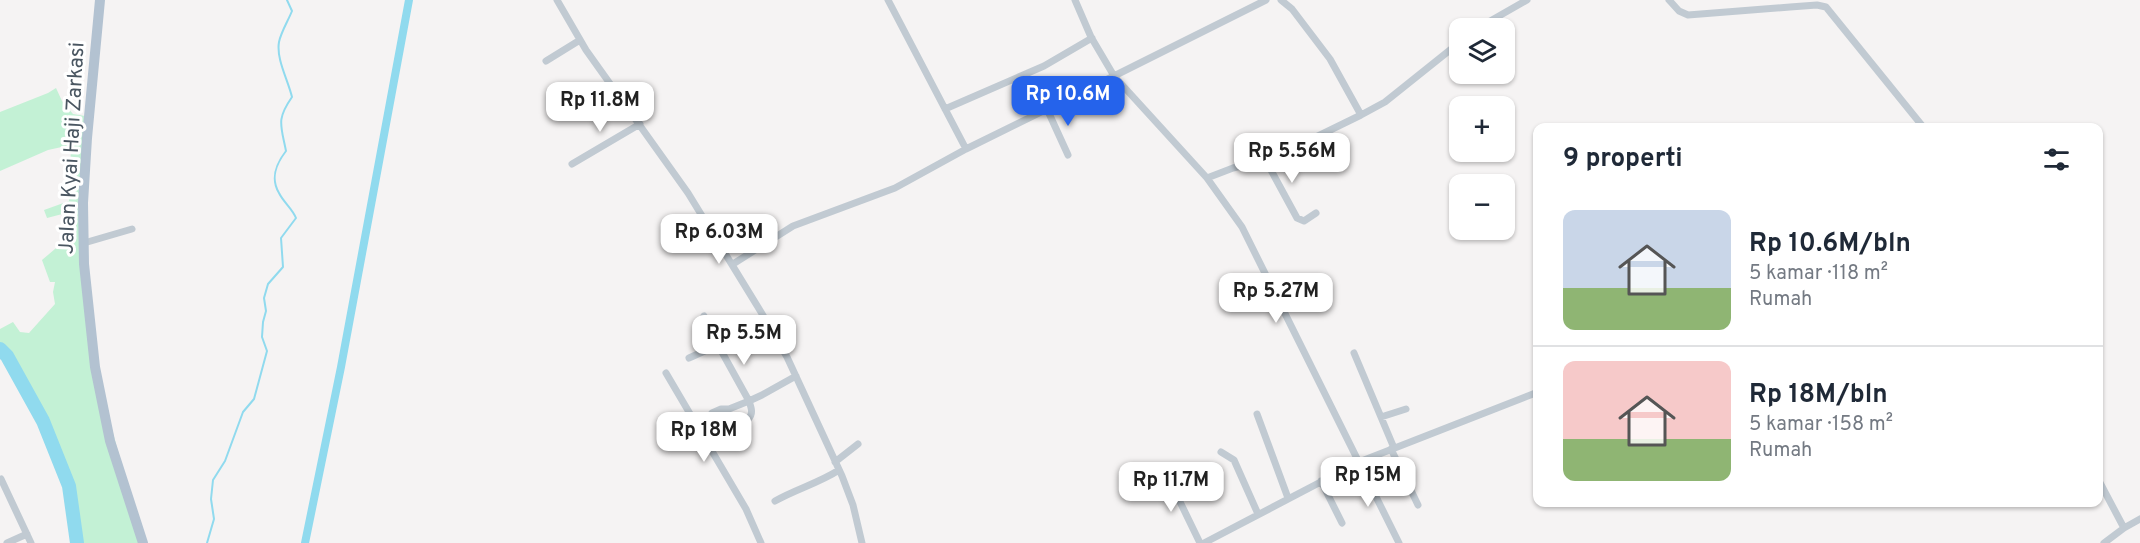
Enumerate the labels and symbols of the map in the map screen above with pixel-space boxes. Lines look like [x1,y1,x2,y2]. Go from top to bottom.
street label: Jalan Kyai Haji Zarkasi [53,41,92,255]
pin: Rp 10.6M [1006,76,1130,127]
pin: Rp 11.8M [538,82,662,133]
pin: Rp 5.56M [1230,133,1354,184]
pin: Rp 6.03M [657,214,781,265]
pin: Rp 5.27M [1214,273,1338,324]
pin: Rp 5.5M [689,315,799,366]
pin: Rp 18M [655,412,753,463]
pin: Rp 15M [1319,457,1417,508]
pin: Rp 11.7M [1109,462,1233,513]

